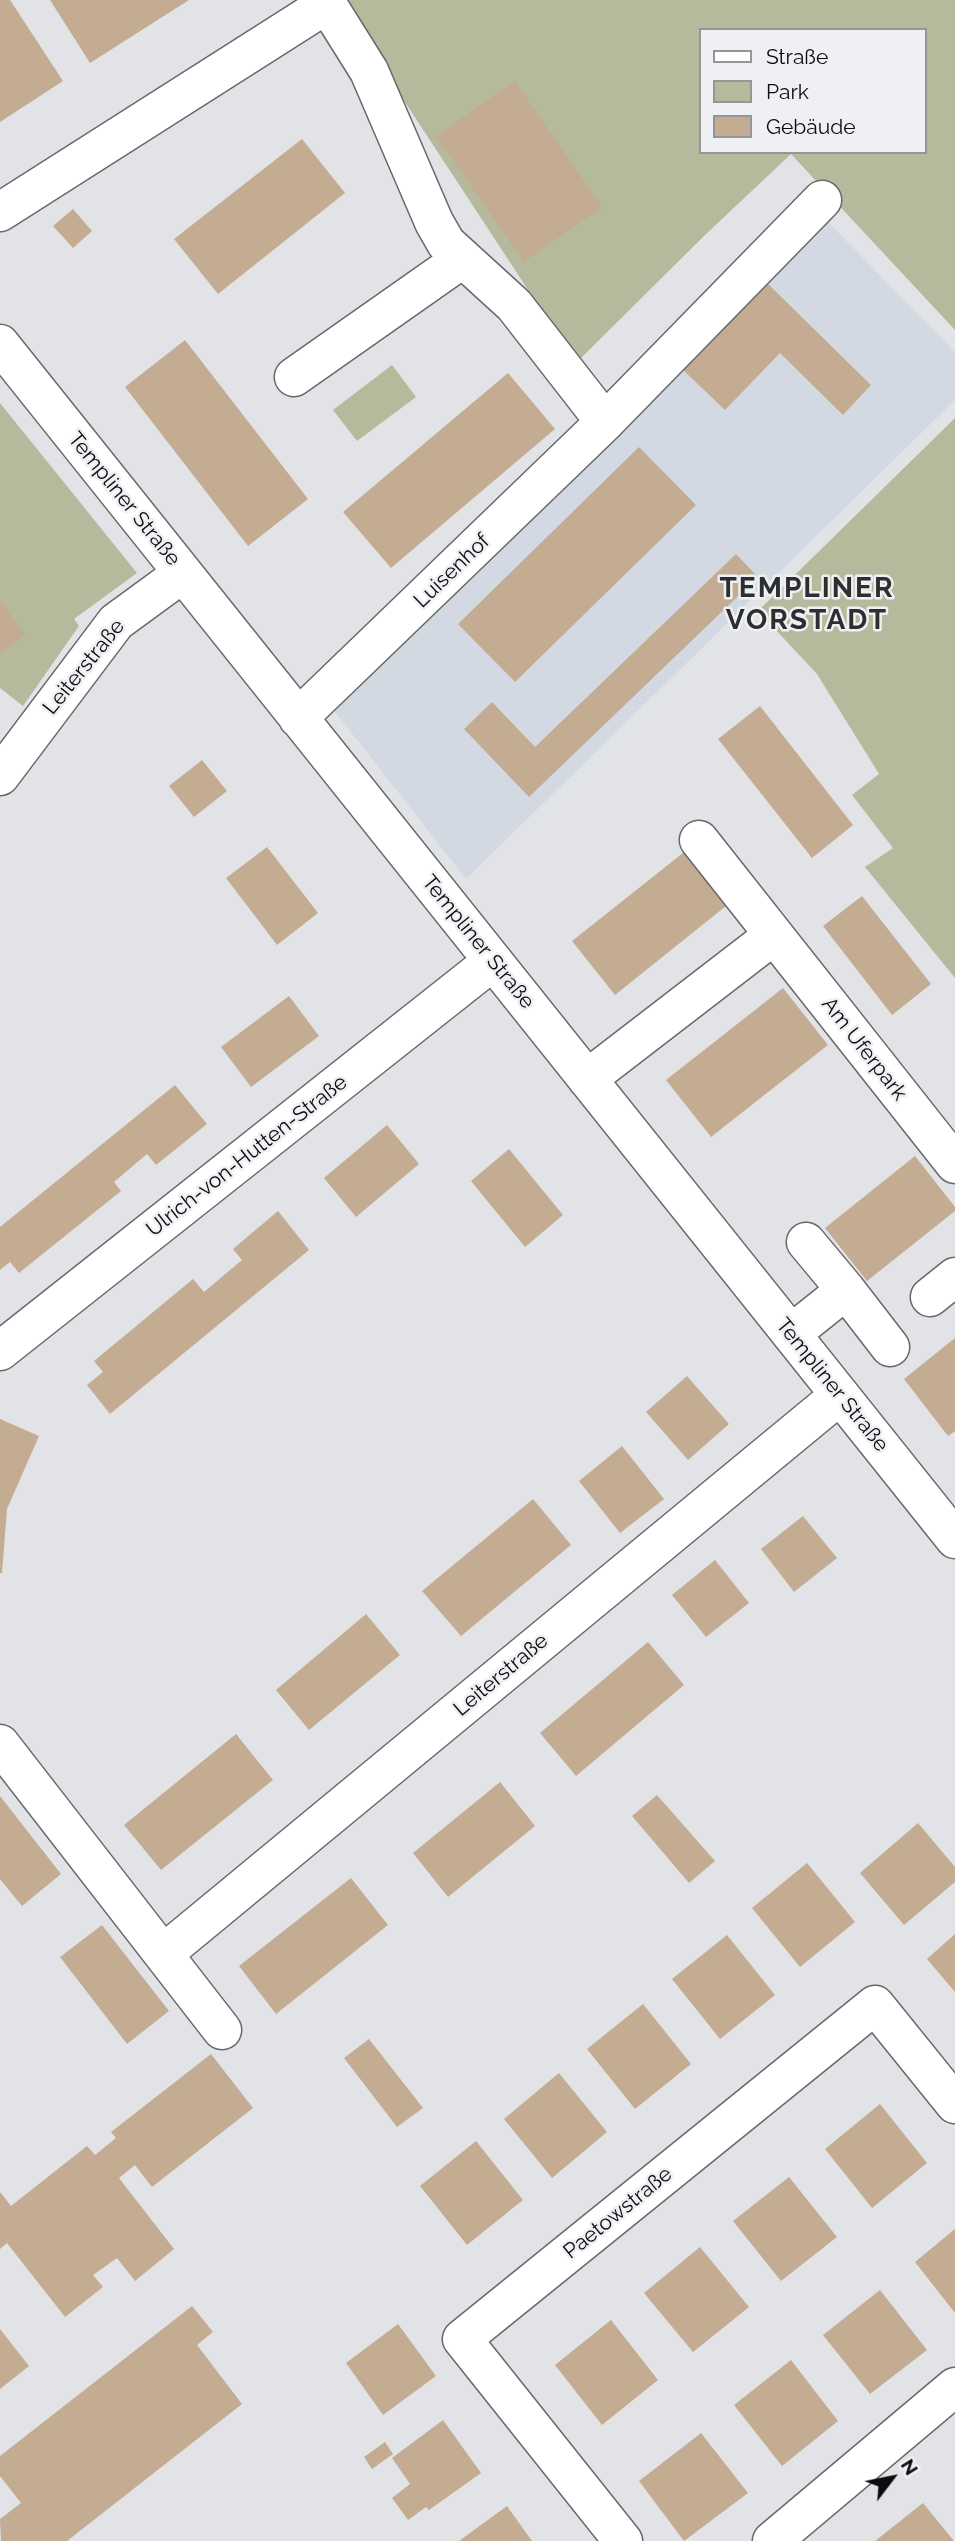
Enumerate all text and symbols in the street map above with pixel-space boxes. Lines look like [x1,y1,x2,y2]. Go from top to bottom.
legend [699,28,927,154]
text: Straße [766,44,828,69]
text: Park [766,79,809,104]
text: Gebäude [766,114,856,139]
street label: Templiner Straße [62,427,186,571]
street label: Luisenhof [409,529,495,613]
district label: TEMPLINER VORSTADT [721,572,893,638]
street label: Leiterstraße [38,614,130,720]
street label: Templiner Straße [416,870,540,1014]
street label: Am Uferpark [816,992,912,1106]
street label: Ulrich-von-Hutten-Straße [142,1070,352,1242]
street label: Templiner Straße [770,1313,894,1457]
street label: Leiterstraße [449,1628,553,1722]
street label: Paetowstraße [559,2162,677,2264]
north arrow [857,2443,927,2513]
text: N [897,2455,923,2479]

